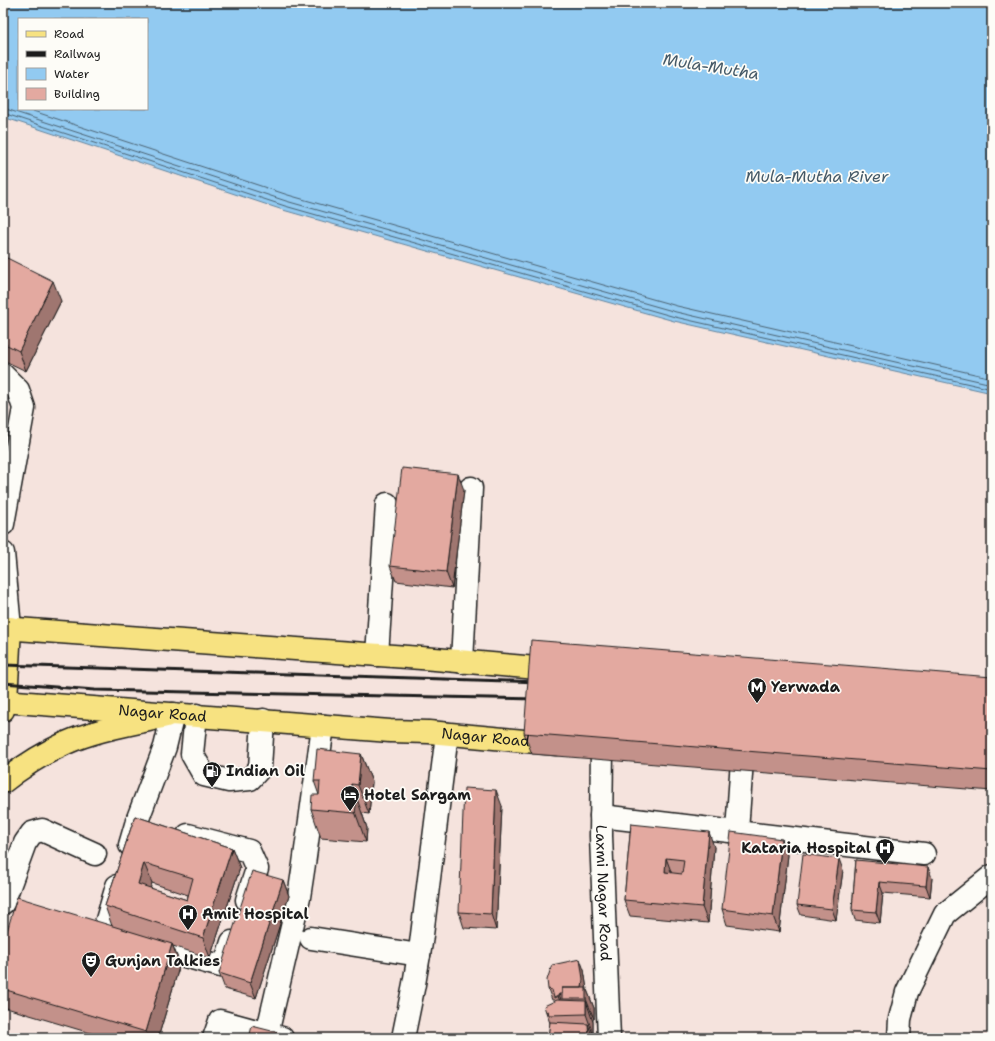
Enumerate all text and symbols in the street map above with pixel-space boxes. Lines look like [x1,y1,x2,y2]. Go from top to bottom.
legend [18,18,148,110]
text: Road [54,26,85,42]
text: Railway [54,46,101,62]
water label: Mula-Mutha [661,49,761,84]
text: Water [54,66,90,82]
text: Building [54,86,100,102]
water label: Mula-Mutha River [745,166,889,187]
metro station icon: Yerwada [746,676,768,704]
place label: Yerwada [771,677,841,697]
street label: Nagar Road [118,700,208,727]
street label: Nagar Road [441,723,531,751]
fuel station icon: Indian Oil [201,760,223,788]
place label: Indian Oil [226,761,305,781]
hotel icon: Hotel Sargam [339,784,361,812]
place label: Hotel Sargam [364,785,471,805]
street label: Laxmi Nagar Road [591,825,616,962]
hospital icon: Kataria Hospital [874,837,896,865]
place label: Kataria Hospital [741,838,871,858]
hospital icon: Amit Hospital [177,903,199,931]
place label: Amit Hospital [202,904,309,924]
theatre icon: Gunjan Talkies [80,950,102,978]
place label: Gunjan Talkies [105,951,220,971]

